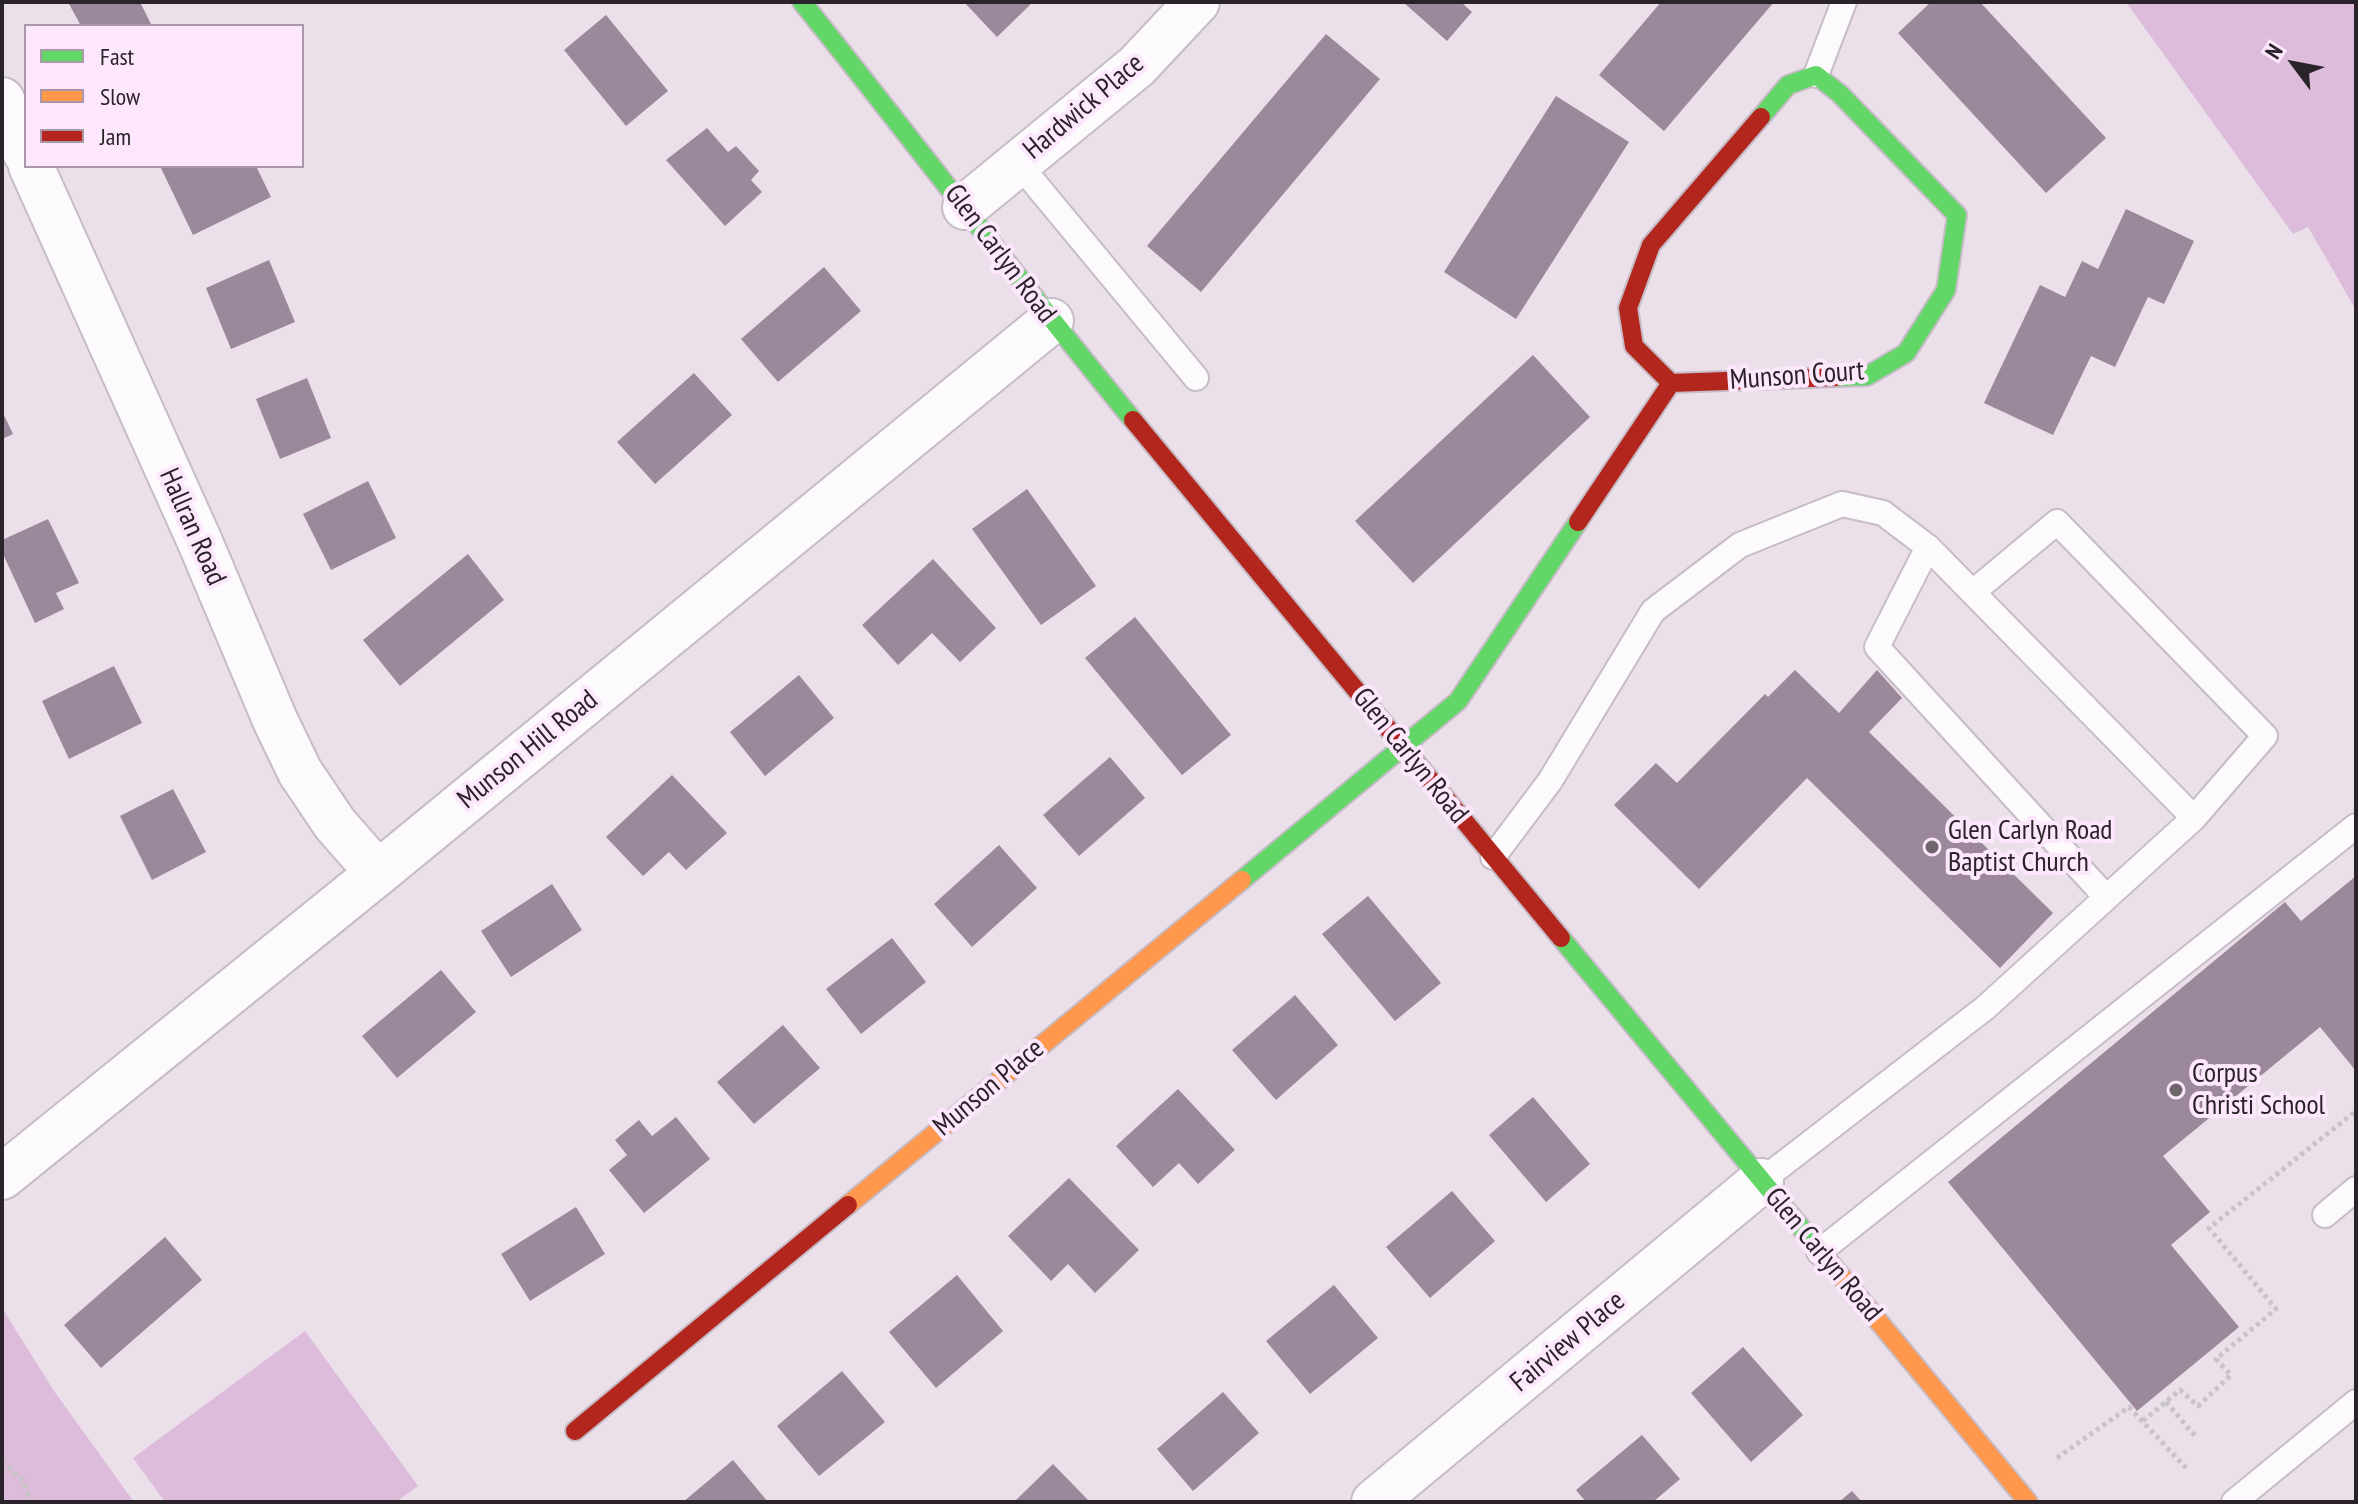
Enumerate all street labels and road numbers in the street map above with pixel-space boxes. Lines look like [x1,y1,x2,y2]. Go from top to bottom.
street label: Hardwick Place [1017,47,1151,167]
street label: Glen Carlyn Road [937,178,1063,330]
street label: Munson Court [1729,355,1865,397]
street label: Hallran Road [151,463,233,591]
street label: Glen Carlyn Road [1345,682,1475,830]
street label: Munson Hill Road [451,683,605,817]
street label: Munson Place [927,1032,1051,1144]
street label: Glen Carlyn Road [1757,1181,1889,1329]
street label: Fairview Place [1504,1285,1632,1399]

